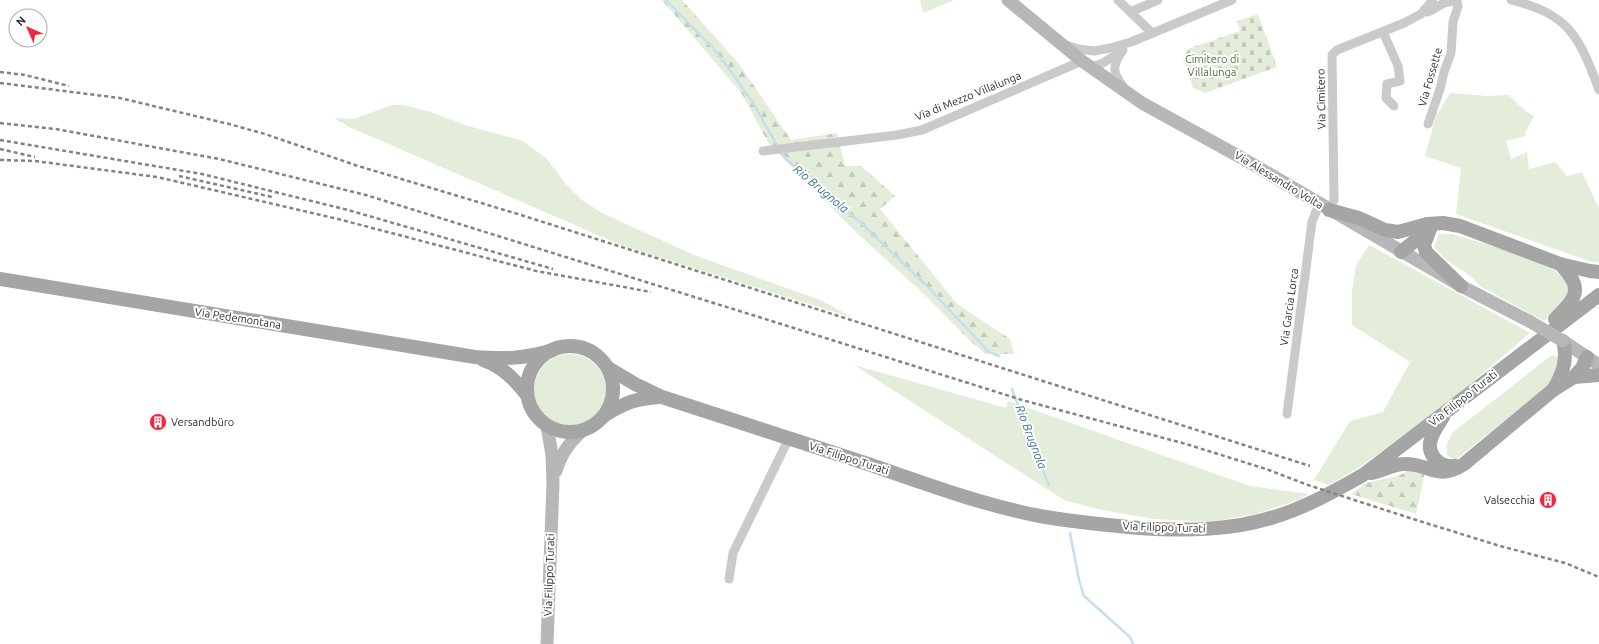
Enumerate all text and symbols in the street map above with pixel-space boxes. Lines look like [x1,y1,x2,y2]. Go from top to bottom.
north arrow [8,8,48,48]
text: N [14,14,28,28]
street label: Via Fossette [1416,46,1444,108]
park label: Cimitero di Villalunga [1185,53,1239,78]
street label: Via di Mezzo Villalunga [913,69,1023,123]
street label: Via Cimitero [1314,69,1328,129]
street label: Via Alessandro Volta [1233,149,1325,211]
water label: Rio Brugnola [791,162,852,216]
street label: Via Garcia Lorca [1278,267,1300,347]
street label: Via Pedemontana [194,305,282,331]
street label: Via Filippo Turati [1427,368,1499,428]
water label: Rio Brugnola [1013,403,1050,471]
building icon: Versandbüro [148,412,168,432]
place label: Versandbüro [171,416,234,428]
street label: Via Filippo Turati [808,439,890,477]
building icon: Valsecchia [1538,490,1558,510]
place label: Valsecchia [1484,494,1535,506]
street label: Via Filippo Turati [1122,520,1206,534]
street label: Via Filippo Turati [542,533,556,617]

